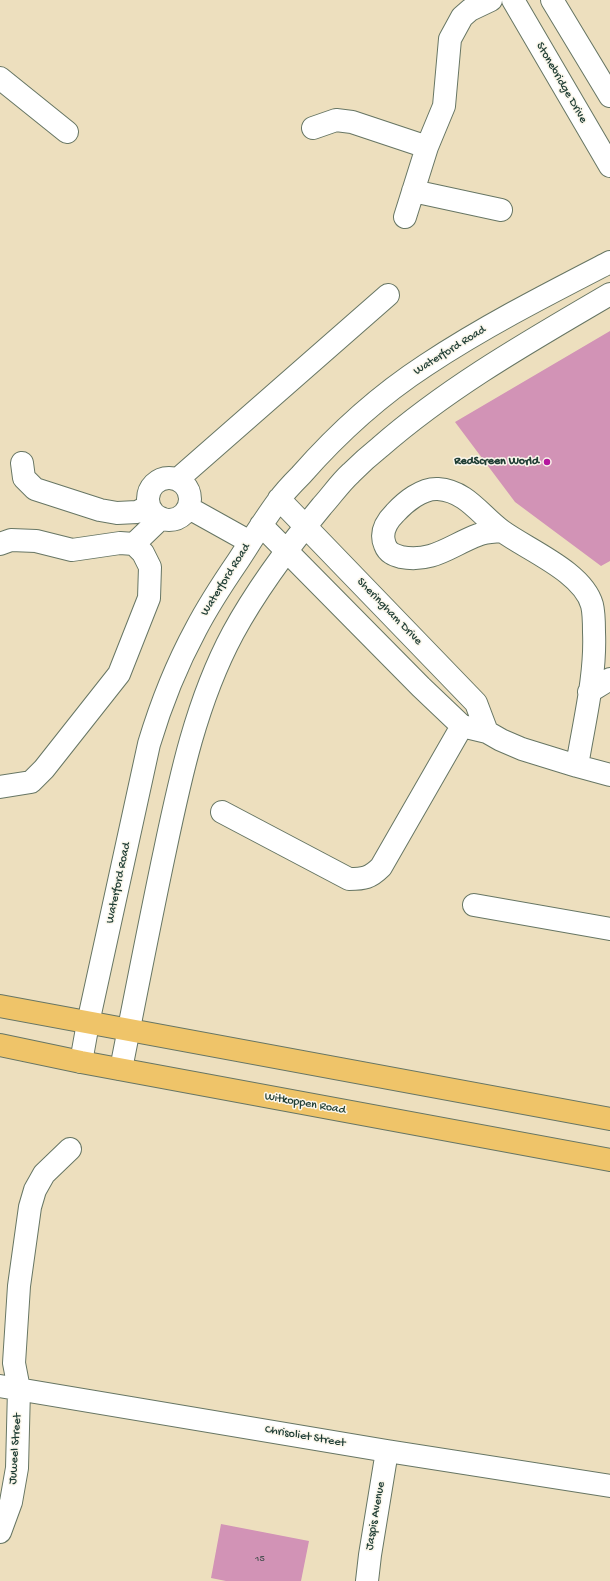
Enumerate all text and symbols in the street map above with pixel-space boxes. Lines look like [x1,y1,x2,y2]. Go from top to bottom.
street label: Stonebridge Drive [532,40,590,126]
street label: Waterford Road [411,323,489,379]
place label: RedScreen World [454,455,539,469]
marker: RedScreen World [542,457,552,467]
street label: Waterford Road [198,541,254,619]
street label: Sheringham Drive [353,575,425,649]
street label: Waterford Road [103,841,135,925]
street label: Witkoppen Road [263,1090,347,1118]
street label: Juweel Street [6,1413,26,1485]
street label: Chrisoliet Street [264,1423,346,1451]
street label: Jaspis Avenue [363,1481,389,1551]
house number: 15 [255,1553,265,1565]

